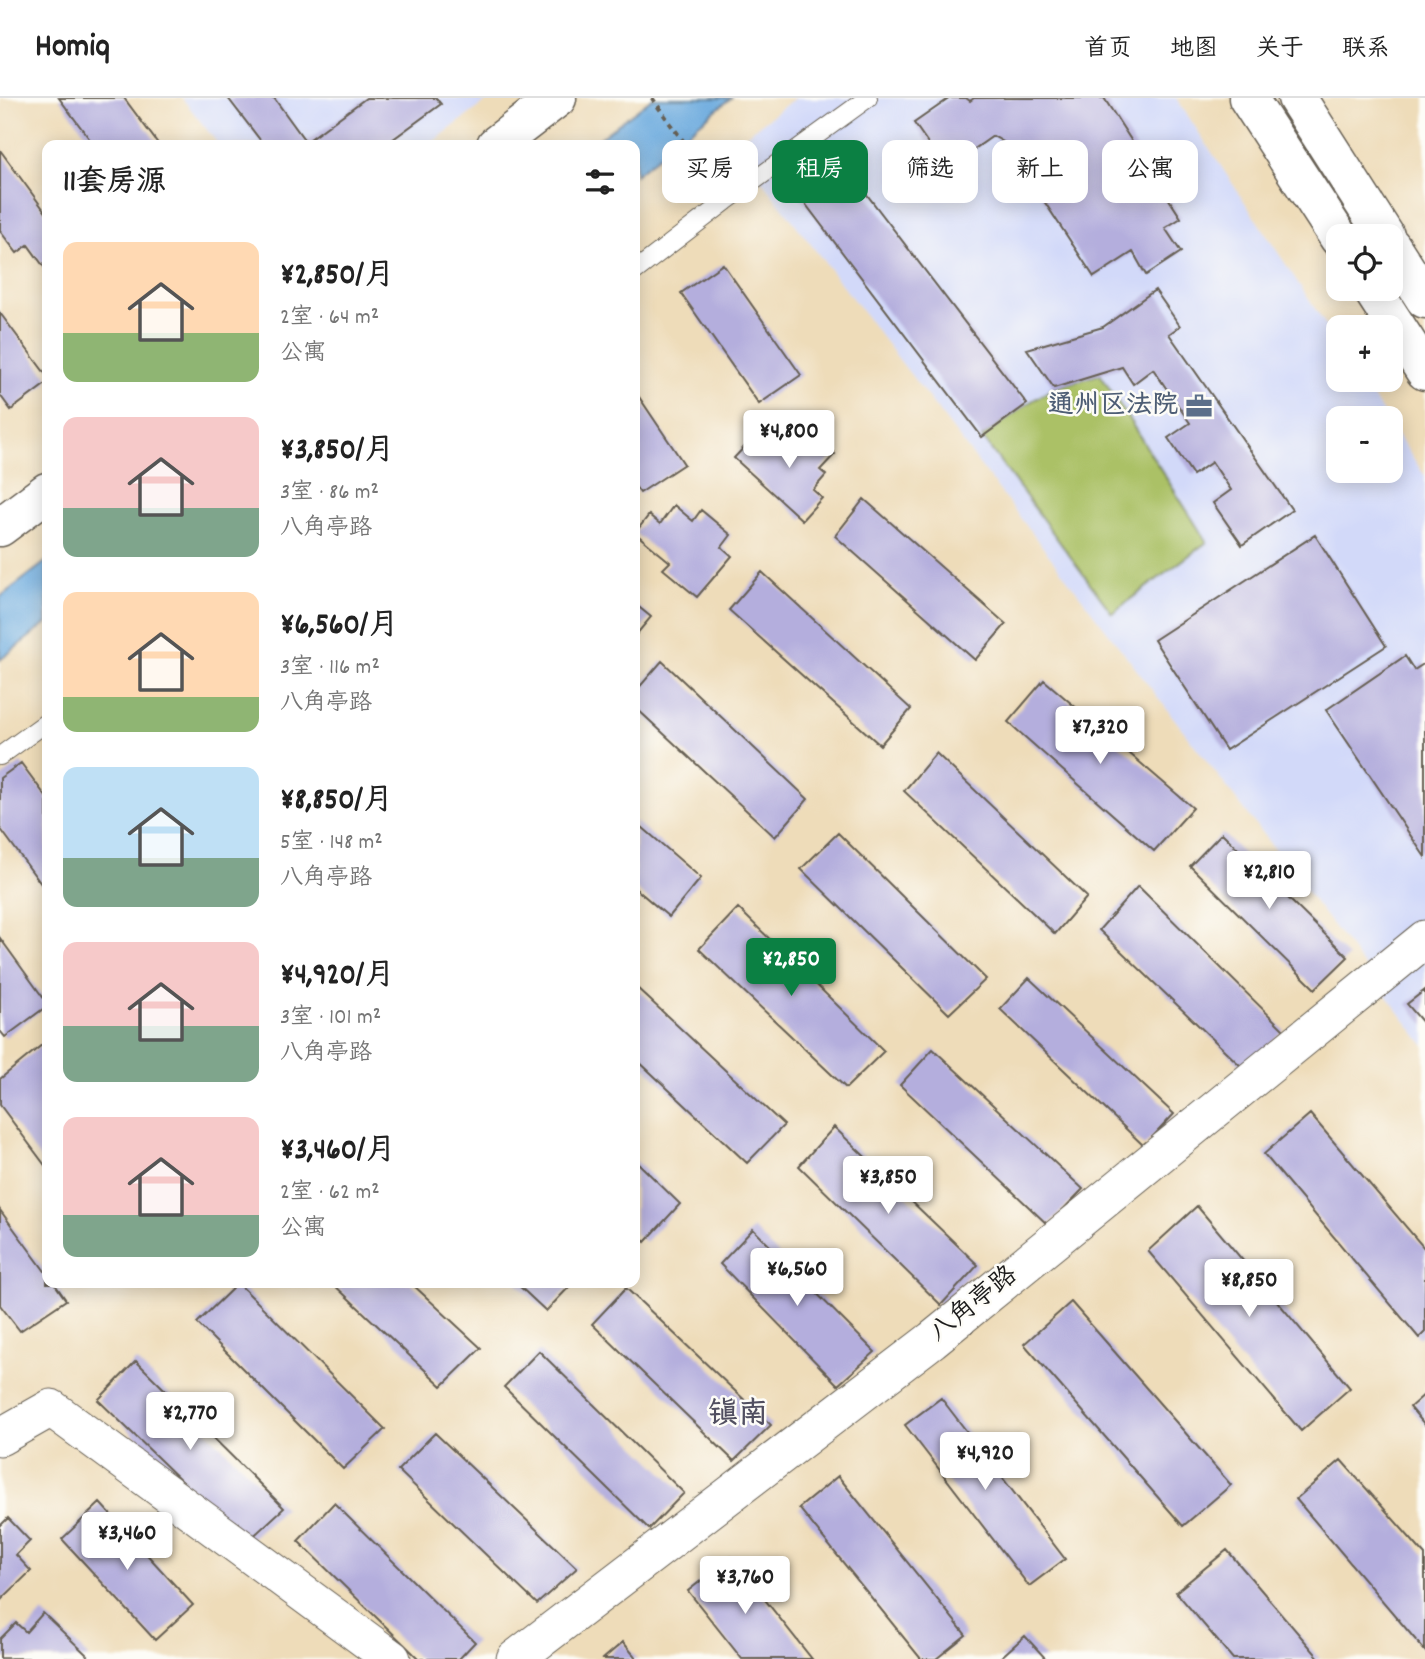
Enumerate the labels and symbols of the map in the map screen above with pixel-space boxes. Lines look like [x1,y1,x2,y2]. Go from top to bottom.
place label: 通州区法院 [1048,388,1178,425]
office icon: 通州区法院 [1184,391,1214,421]
pin: ¥4,800 [732,410,846,470]
pin: ¥7,320 [1043,706,1157,766]
pin: ¥2,810 [1212,852,1326,911]
pin: ¥2,850 [734,939,848,998]
pin: ¥3,850 [831,1156,945,1216]
pin: ¥6,560 [740,1248,854,1308]
street label: 八角亭路 [922,1258,1026,1352]
pin: ¥8,850 [1192,1260,1306,1319]
pin: ¥2,770 [133,1392,247,1452]
district label: 镇南 [708,1395,768,1438]
pin: ¥4,920 [928,1432,1042,1492]
pin: ¥3,460 [70,1512,184,1572]
pin: ¥3,760 [688,1556,802,1616]

